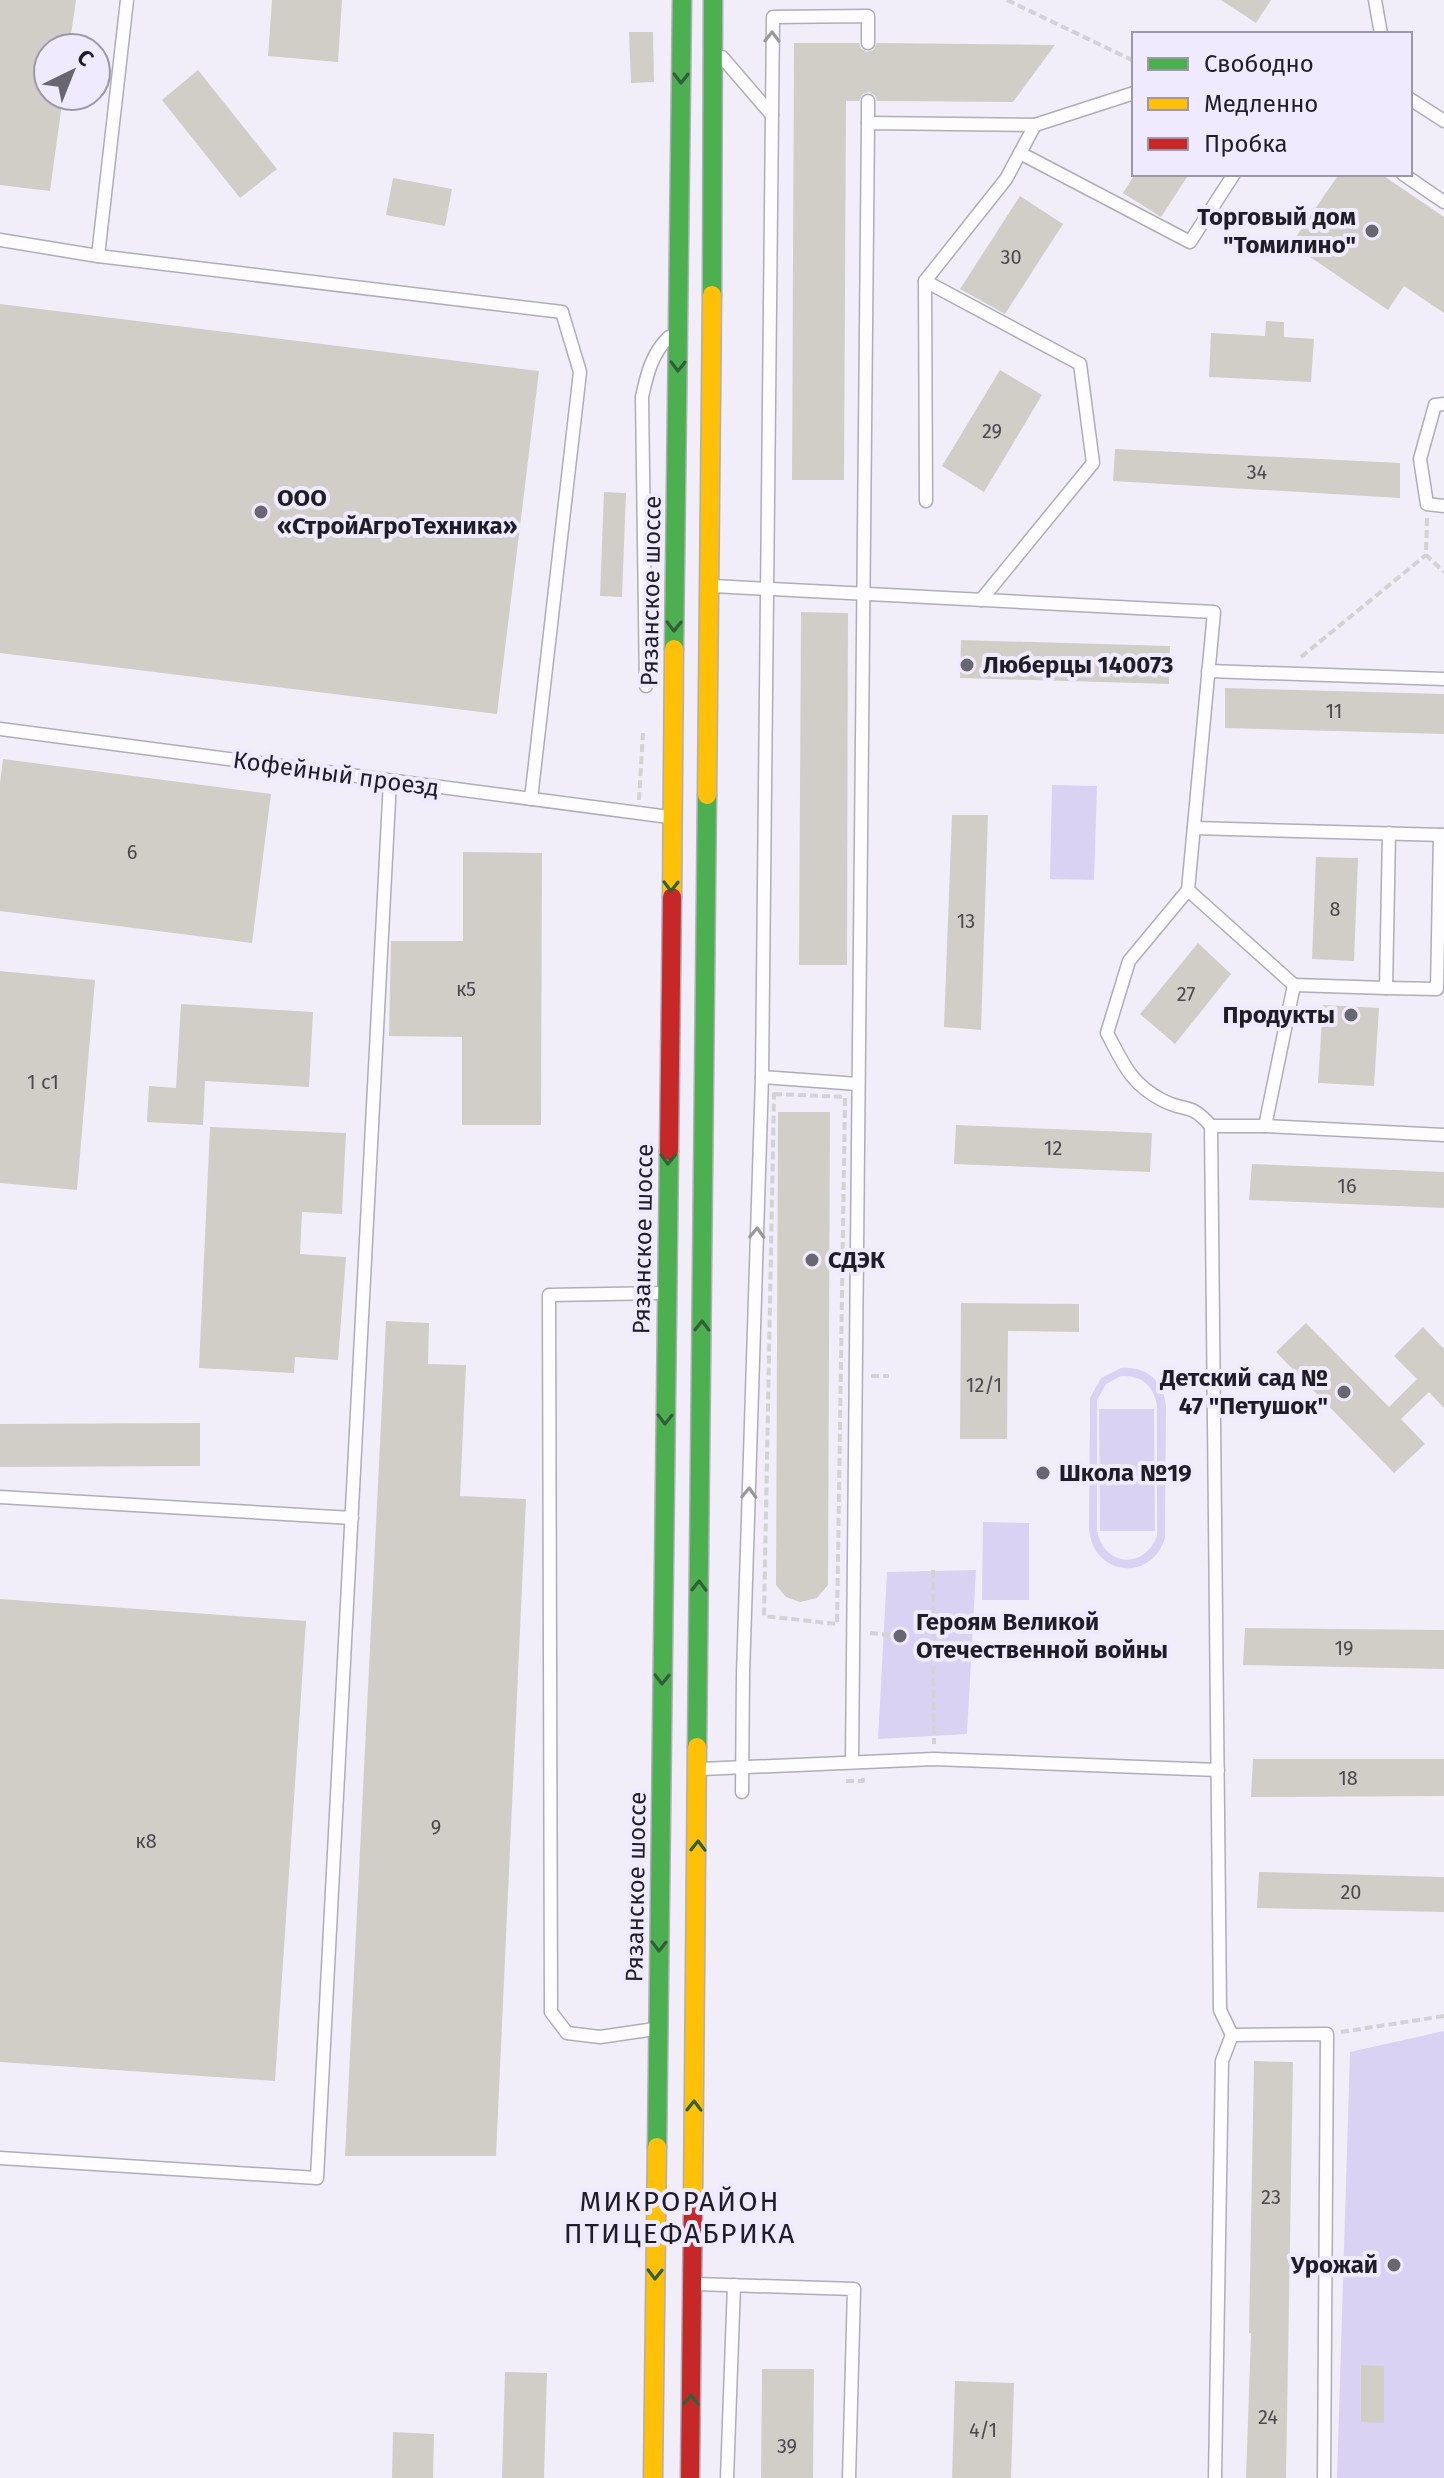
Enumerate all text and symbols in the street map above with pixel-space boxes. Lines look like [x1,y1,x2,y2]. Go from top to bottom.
one-way arrow [764,30,781,43]
north arrow [32,32,112,112]
legend [1132,32,1412,176]
text: С [71,44,99,72]
text: Свободно [1204,50,1314,78]
one-way arrow [672,72,690,85]
text: Медленно [1204,90,1318,118]
text: Пробка [1204,130,1288,158]
place label: Торговый дом "Томилино" [1197,203,1356,259]
marker: Торговый дом "Томилино" [1363,222,1381,240]
house number: 30 [1000,245,1022,269]
one-way arrow [669,360,686,373]
house number: 29 [982,419,1002,443]
house number: 34 [1247,460,1268,484]
place label: ООО «СтройАгроТехника» [277,484,518,540]
street label: Рязанское шоссе [635,495,667,687]
marker: ООО «СтройАгроТехника» [252,503,270,521]
one-way arrow [666,620,683,633]
place label: Люберцы 140073 [983,651,1173,679]
marker: Люберцы 140073 [958,656,976,674]
house number: 11 [1325,699,1343,723]
street label: Кофейный проезд [231,746,441,802]
house number: 6 [127,840,137,864]
one-way arrow [663,880,680,893]
house number: 8 [1329,897,1341,921]
house number: 13 [957,909,975,933]
house number: к5 [456,977,476,1001]
house number: 27 [1177,982,1195,1006]
place label: Продукты [1222,1001,1335,1029]
marker: Продукты [1342,1006,1360,1024]
house number: 1 с1 [27,1070,59,1094]
house number: 12 [1044,1136,1062,1160]
street label: Рязанское шоссе [627,1143,659,1335]
one-way arrow [659,1153,677,1166]
house number: 16 [1337,1174,1357,1198]
one-way arrow [749,1226,766,1239]
place label: СДЭК [828,1246,886,1274]
marker: СДЭК [803,1251,821,1269]
one-way arrow [693,1319,711,1332]
place label: Детский сад № 47 "Петушок" [1159,1364,1328,1420]
house number: 12/1 [966,1373,1002,1397]
marker: Детский сад № 47 "Петушок" [1335,1383,1353,1401]
one-way arrow [656,1413,674,1426]
place label: Школа №19 [1059,1459,1192,1487]
marker: Школа №19 [1034,1464,1052,1482]
one-way arrow [740,1486,758,1499]
one-way arrow [690,1579,708,1592]
place label: Героям Великой Отечественной войны [916,1608,1168,1664]
marker: Героям Великой Отечественной войны [891,1627,909,1645]
house number: 19 [1334,1636,1354,1660]
one-way arrow [653,1673,671,1686]
house number: 18 [1338,1766,1358,1790]
street label: Рязанское шоссе [620,1791,652,1983]
house number: 9 [431,1815,441,1839]
house number: к8 [135,1829,157,1853]
one-way arrow [689,1839,706,1852]
house number: 20 [1340,1880,1362,1904]
one-way arrow [650,1940,668,1953]
one-way arrow [685,2099,703,2112]
district label: МИКРОРАЙОН ПТИЦЕФАБРИКА [564,2185,796,2250]
house number: 23 [1261,2185,1281,2209]
place label: Урожай [1290,2251,1378,2279]
marker: Урожай [1385,2256,1403,2274]
one-way arrow [647,2268,664,2281]
one-way arrow [682,2393,700,2406]
house number: 24 [1258,2405,1278,2429]
house number: 4/1 [969,2418,997,2442]
house number: 39 [777,2434,797,2458]

